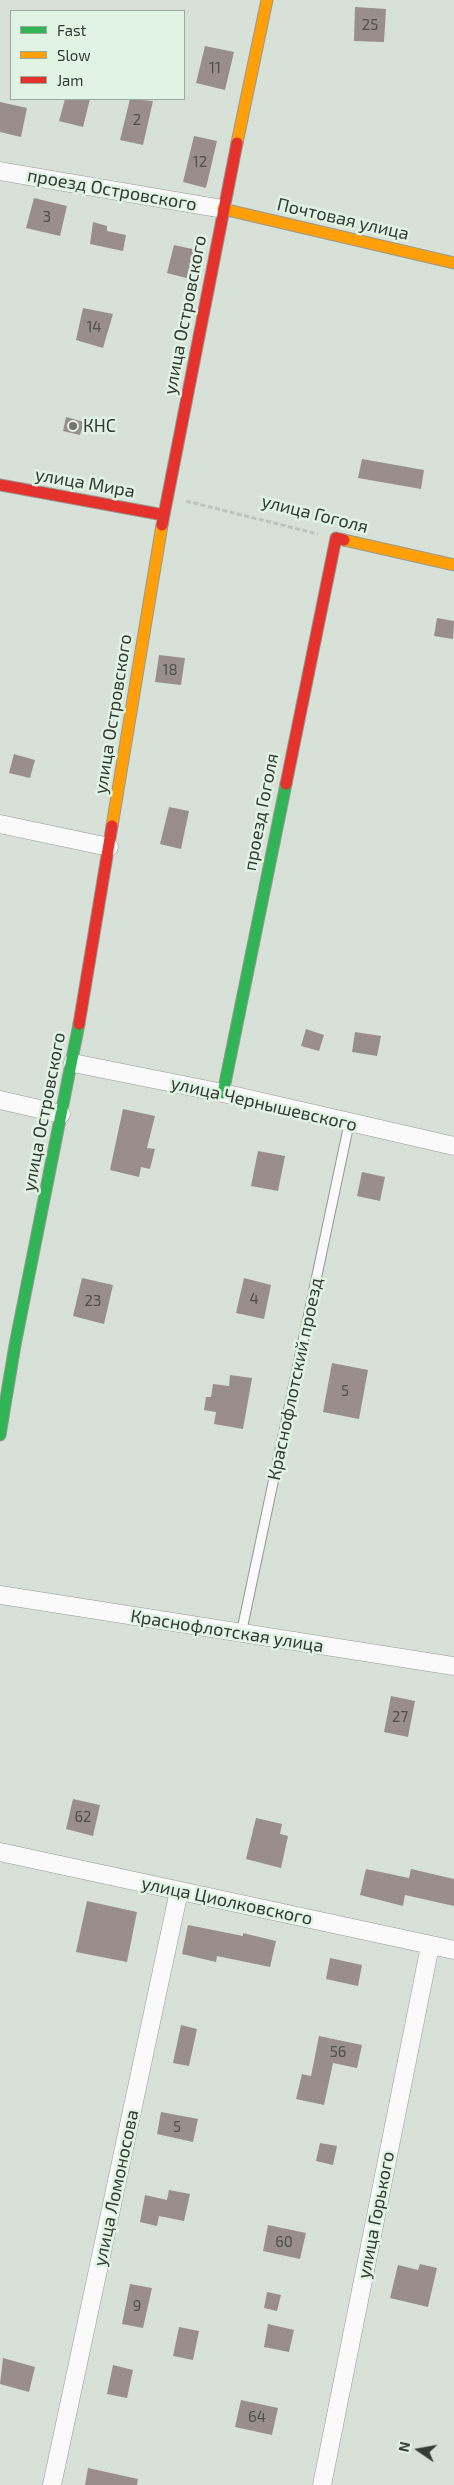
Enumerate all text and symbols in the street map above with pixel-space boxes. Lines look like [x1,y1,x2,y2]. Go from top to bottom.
legend [10,10,185,100]
house number: 25 [362,16,378,34]
text: Fast [57,21,86,39]
text: Slow [57,46,91,64]
house number: 11 [209,59,221,77]
text: Jam [57,71,83,89]
house number: 2 [133,111,141,129]
house number: 12 [193,153,207,171]
street label: проезд Островского [26,164,198,216]
street label: Почтовая улица [275,193,411,245]
house number: 3 [43,208,51,226]
street label: улица Островского [159,234,211,396]
house number: 14 [86,318,102,336]
place label: КНС [83,415,116,437]
marker: КНС [67,420,79,432]
street label: улица Мира [33,464,137,502]
street label: улица Гоголя [259,490,371,538]
street label: улица Островского [90,632,136,796]
house number: 18 [162,661,178,679]
street label: проезд Гоголя [239,751,283,873]
street label: улица Островского [18,1031,70,1193]
street label: улица Чернышевского [169,1072,359,1136]
street label: Краснофлотский проезд [263,1276,327,1482]
house number: 4 [249,1290,259,1308]
house number: 23 [85,1292,101,1310]
house number: 5 [341,1382,349,1400]
street label: Краснофлотская улица [129,1605,325,1657]
house number: 27 [392,1708,408,1726]
house number: 62 [74,1808,92,1826]
street label: улица Циолковского [139,1872,315,1930]
house number: 56 [330,2043,346,2061]
street label: улица Ломоносова [89,2108,143,2268]
house number: 5 [173,2118,181,2136]
street label: улица Горького [353,2150,399,2280]
house number: 60 [275,2233,293,2251]
house number: 9 [133,2297,141,2315]
house number: 64 [248,2408,266,2426]
north arrow [394,2425,444,2475]
text: N [394,2440,413,2453]

